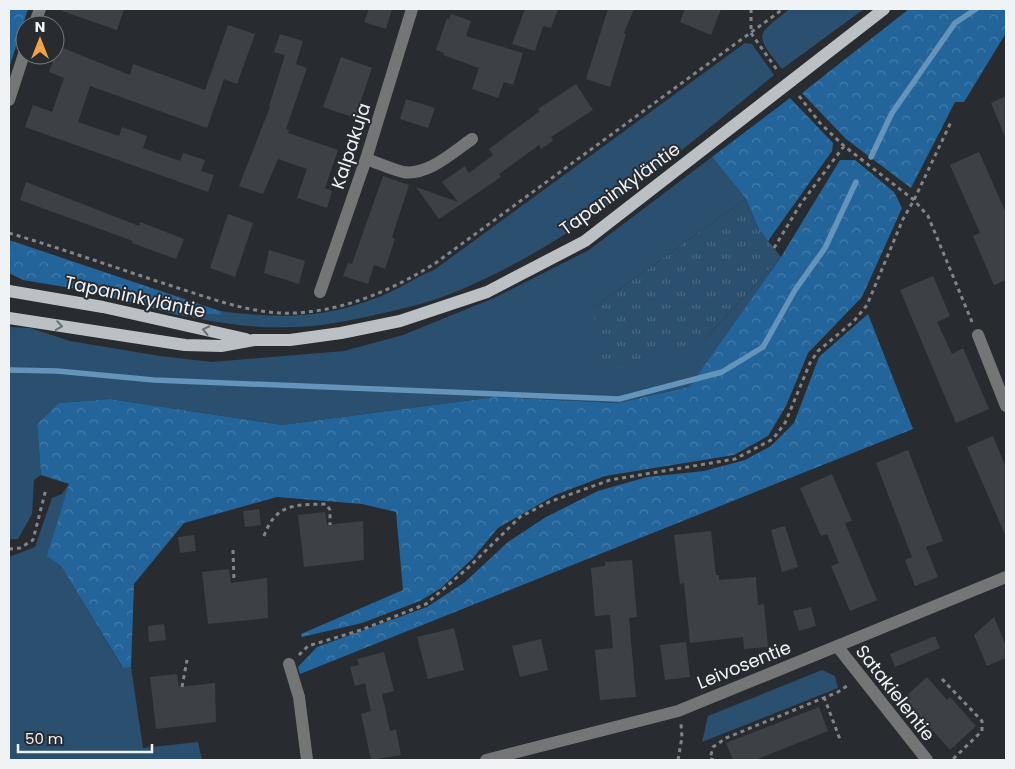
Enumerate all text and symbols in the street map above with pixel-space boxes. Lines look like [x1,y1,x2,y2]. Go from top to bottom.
north arrow [15,15,65,65]
text: N [35,17,45,37]
street label: Kalpakuja [325,100,376,192]
street label: Tapaninkyläntie [554,136,685,241]
street label: Tapaninkyläntie [62,269,208,324]
one-way arrow [55,320,63,330]
one-way arrow [202,325,210,336]
street label: Leivosentie [693,634,794,695]
street label: Satakielentie [850,639,941,746]
scale bar [18,722,151,754]
text: 50 m [25,728,63,749]

